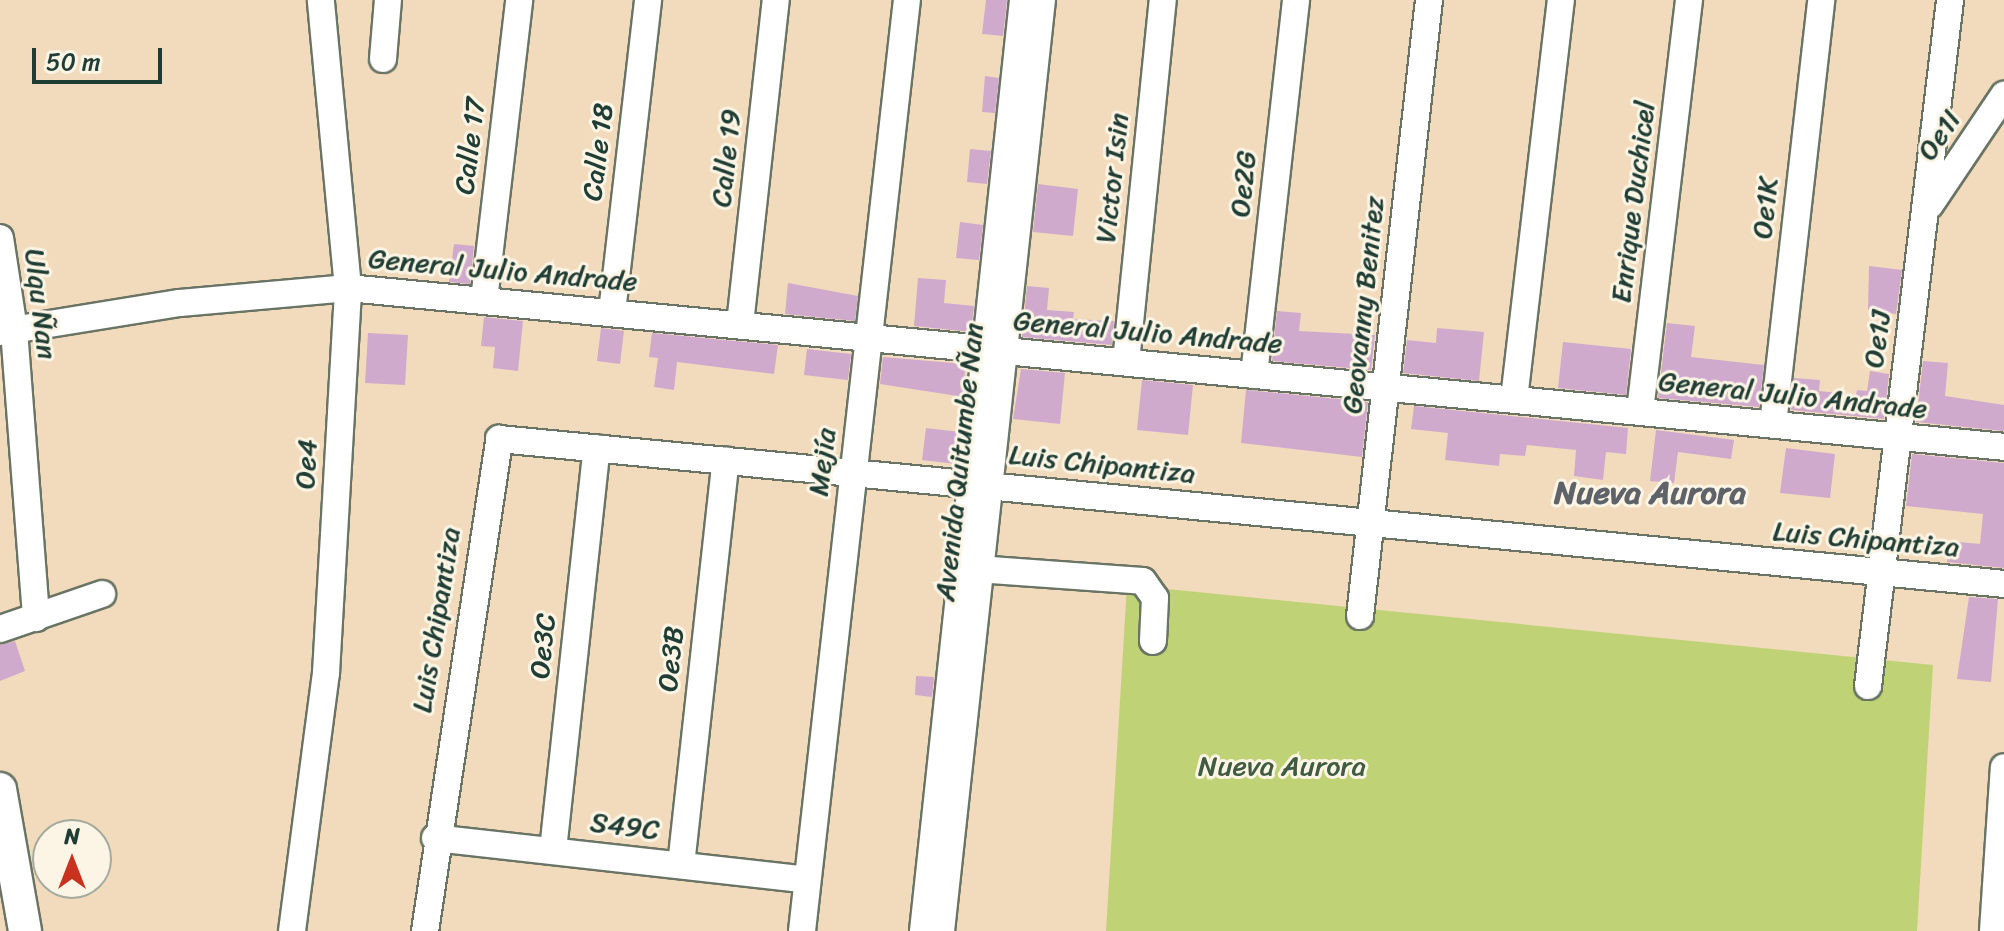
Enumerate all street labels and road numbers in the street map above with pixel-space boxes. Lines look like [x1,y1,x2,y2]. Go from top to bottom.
street label: Calle 17 [447,96,493,196]
street label: Enrique Duchicel [1604,99,1662,305]
street label: Calle 18 [575,101,621,203]
street label: Oe1I [1910,104,1968,166]
street label: Calle 19 [704,107,748,209]
street label: Victor Isin [1088,111,1136,245]
street label: Oe2G [1223,149,1263,219]
street label: Oe1K [1745,176,1785,240]
street label: Geovanny Benitez [1335,194,1391,416]
street label: General Julio Andrade [367,241,639,299]
street label: Ulqu Ñan [18,247,64,361]
street label: General Julio Andrade [1012,303,1284,361]
street label: Oe1J [1856,308,1898,370]
street label: Avenida Quitumbe Ñan [928,321,990,603]
street label: General Julio Andrade [1657,364,1929,426]
street label: Mejía [801,426,843,498]
street label: Oe4 [288,438,324,490]
street label: Luis Chipantiza [1007,438,1197,490]
street label: Luis Chipantiza [1771,514,1961,564]
street label: Luis Chipantiza [405,525,467,715]
street label: Oe3C [523,612,563,680]
street label: Oe3B [651,625,691,693]
street label: S49C [588,805,662,847]

